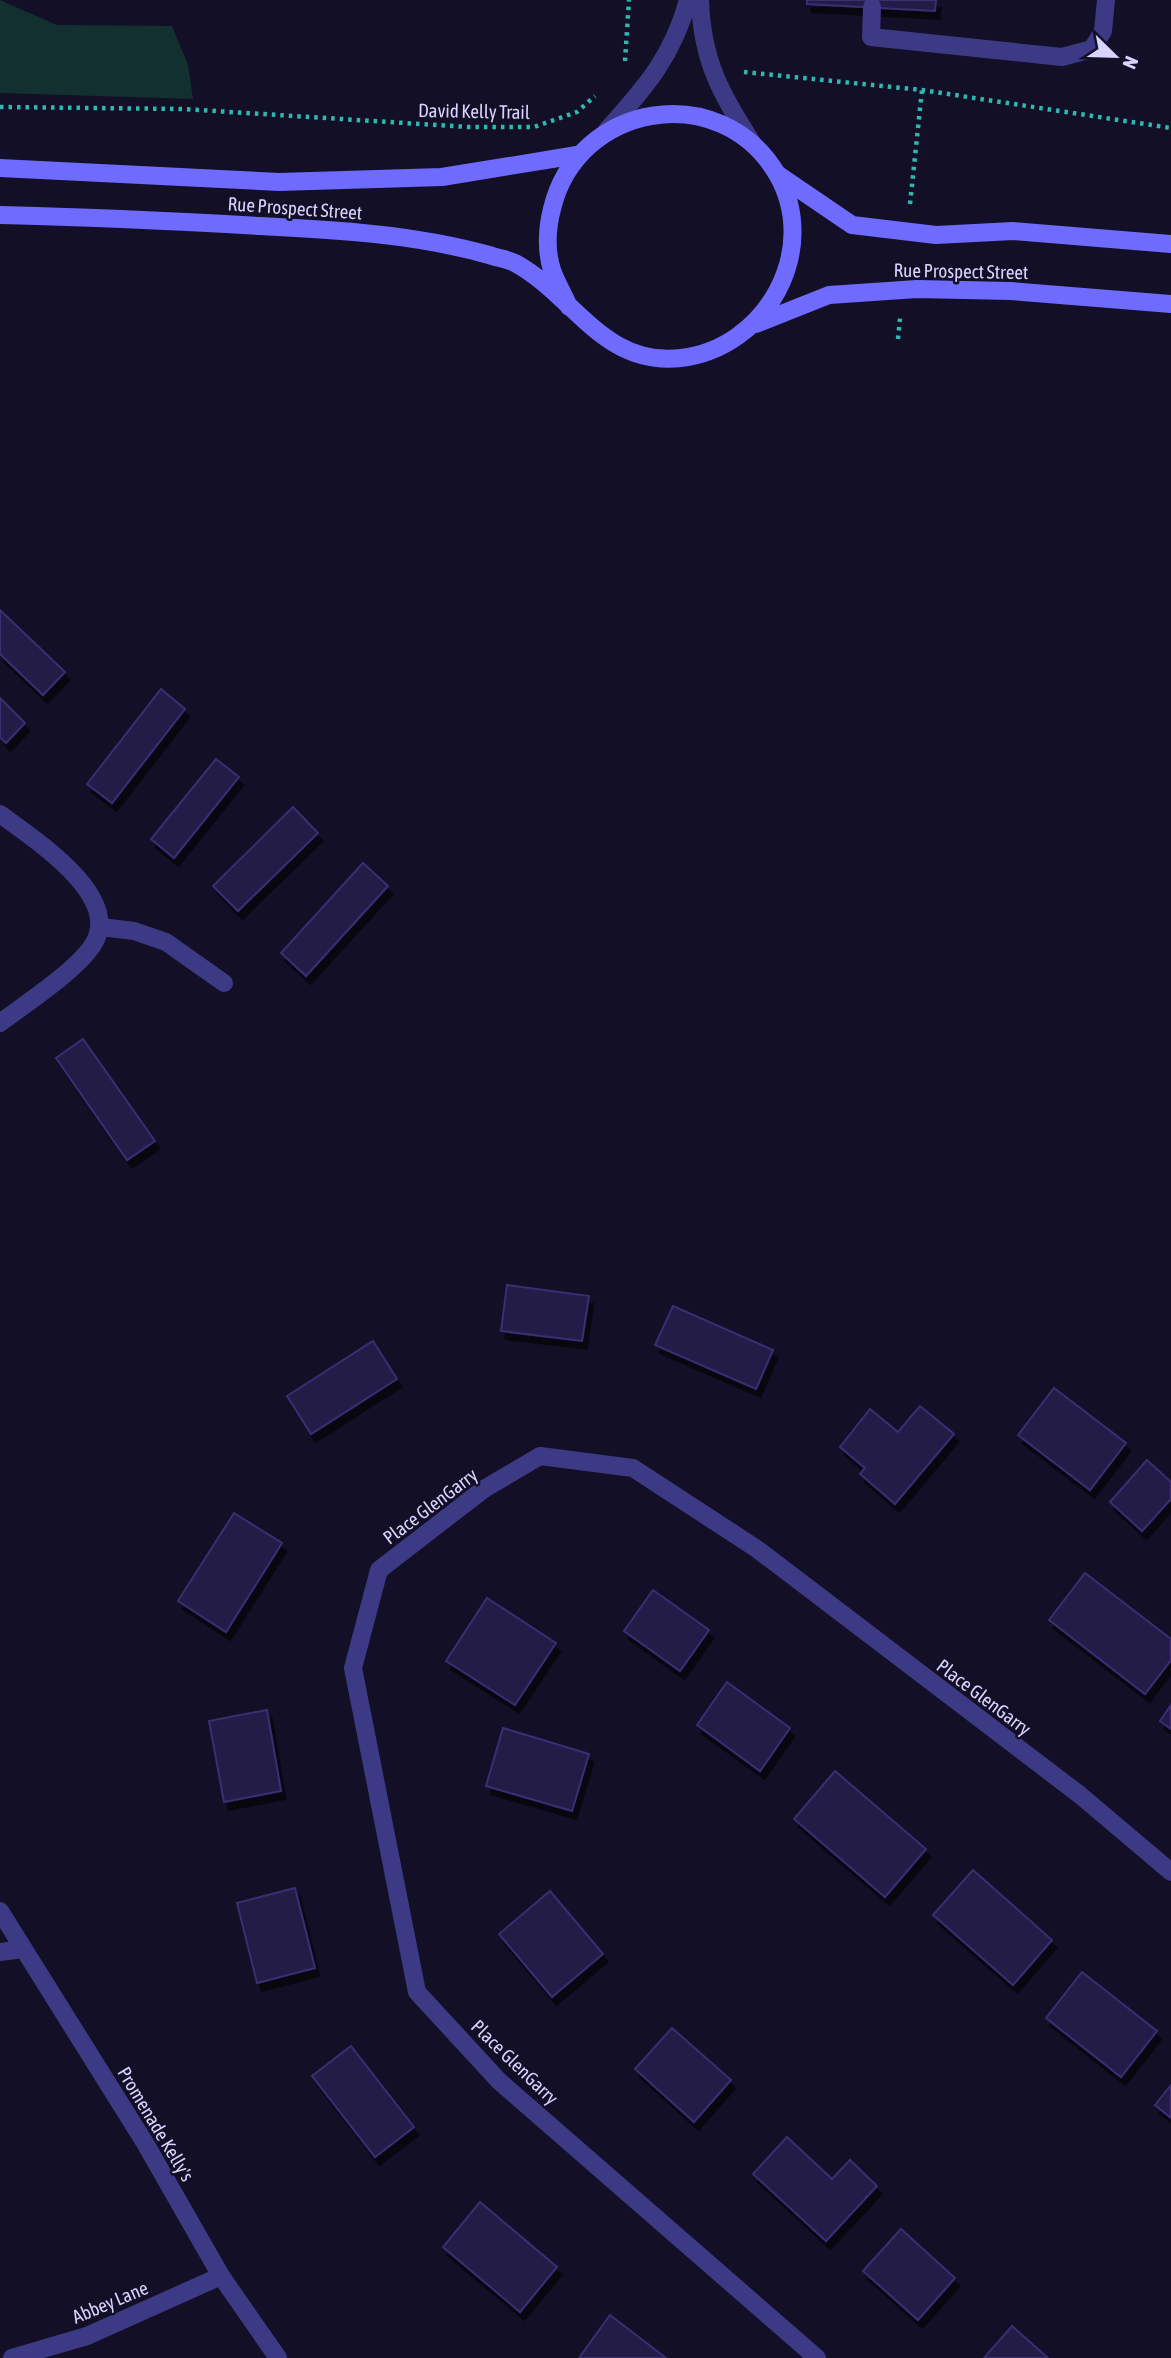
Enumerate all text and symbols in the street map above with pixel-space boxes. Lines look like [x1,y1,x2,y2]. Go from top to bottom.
north arrow [1080,21,1150,91]
text: N [1118,53,1143,72]
street label: David Kelly Trail [418,99,530,123]
street label: Rue Prospect Street [227,192,363,224]
street label: Rue Prospect Street [893,259,1029,283]
street label: Place GlenGarry [379,1463,482,1549]
street label: Place GlenGarry [933,1654,1036,1740]
street label: Place GlenGarry [467,2015,563,2109]
street label: Promenade Kelly's [113,2063,199,2185]
street label: Abbey Lane [69,2276,151,2328]

